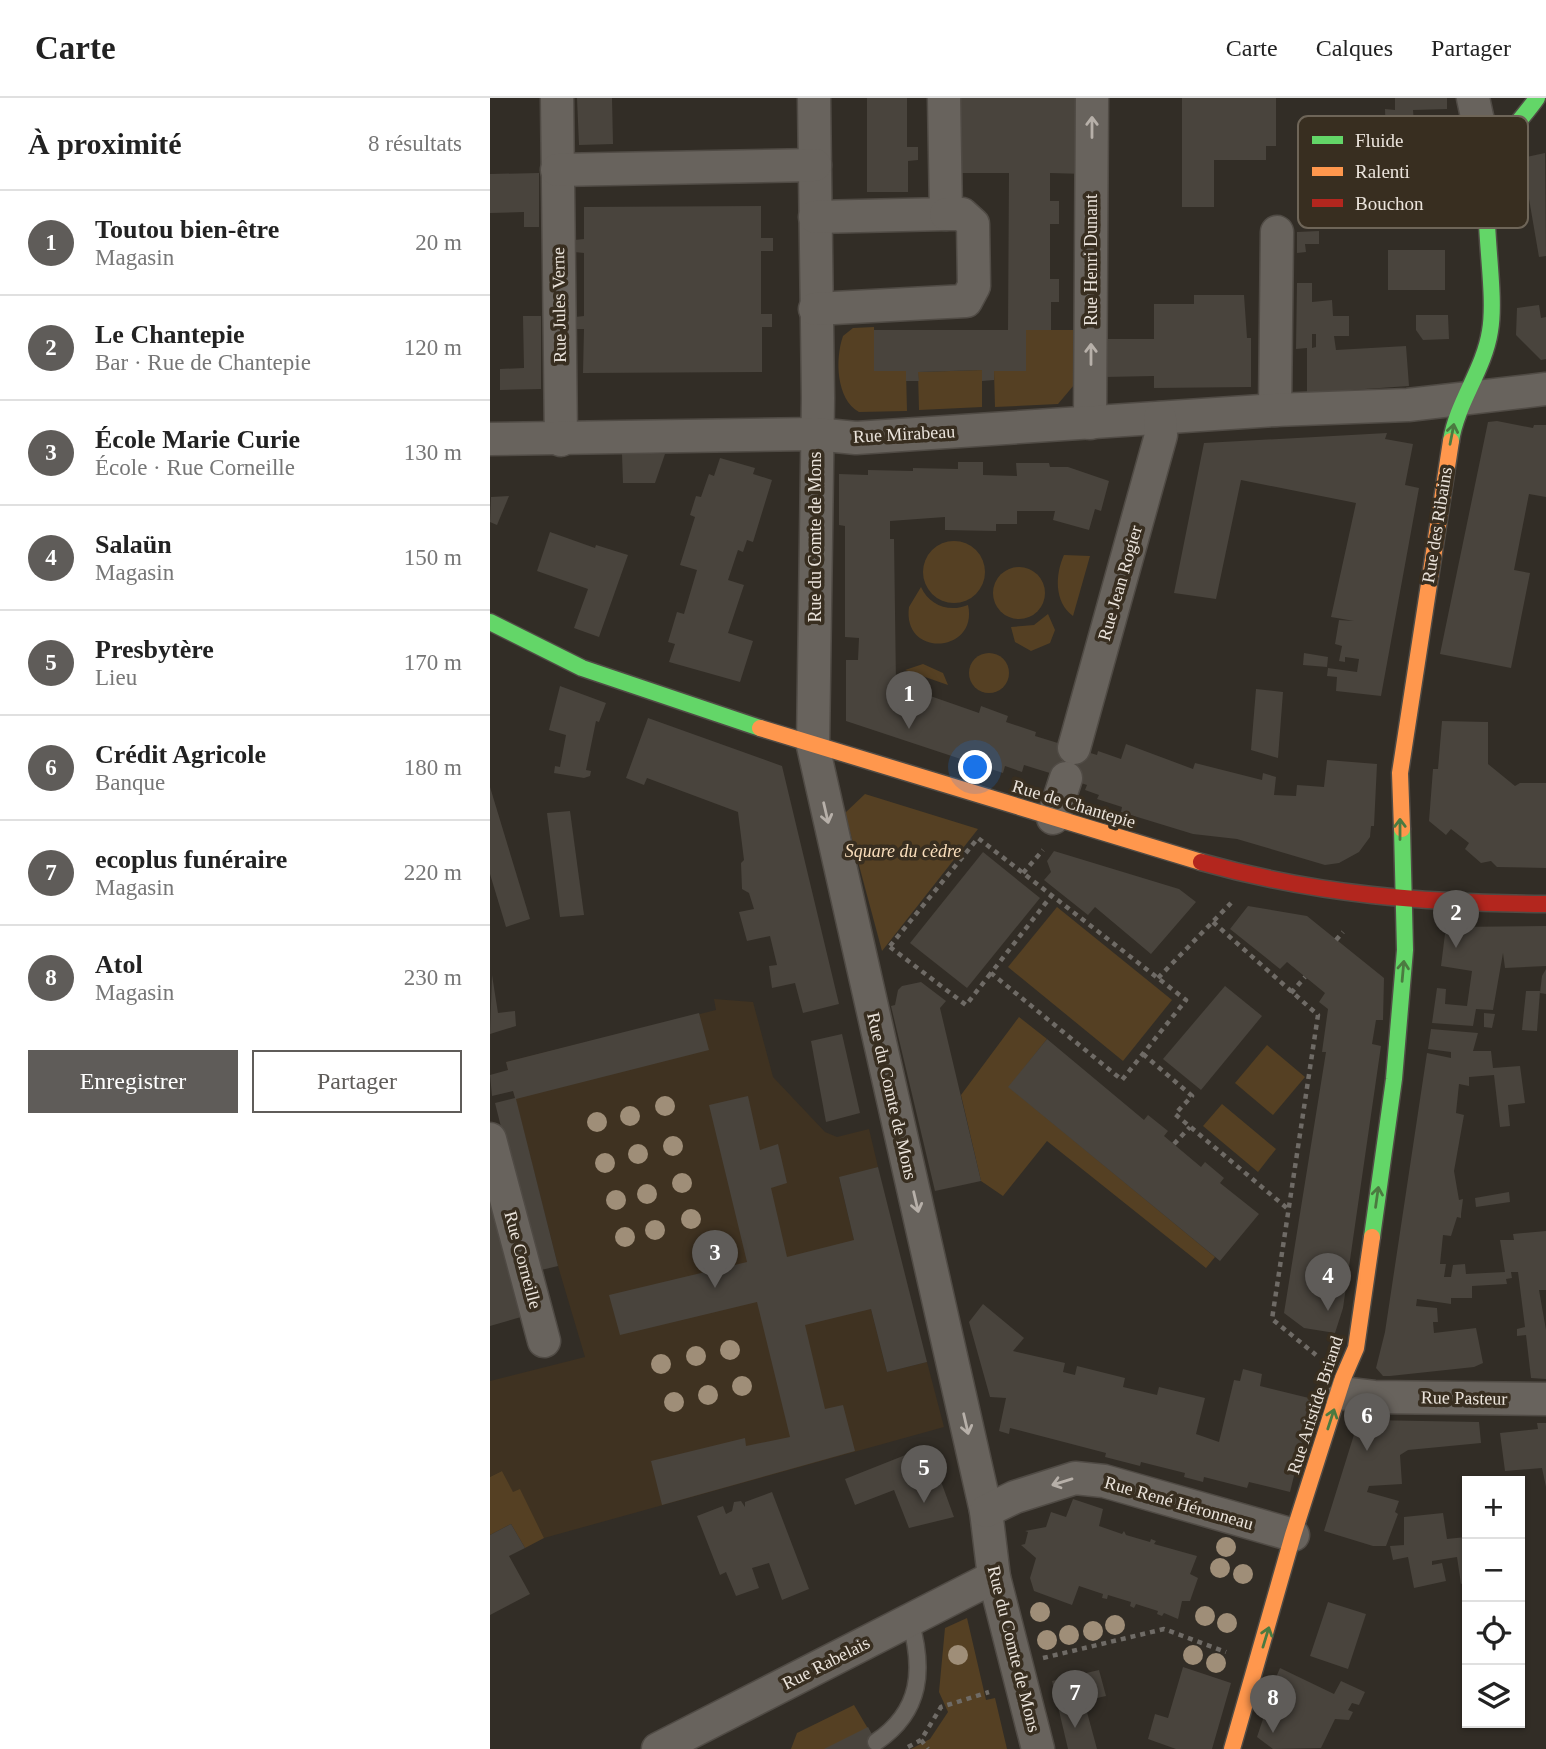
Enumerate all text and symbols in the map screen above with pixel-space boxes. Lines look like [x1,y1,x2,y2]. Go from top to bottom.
text: Carte [35,30,116,66]
text: Carte [1226,35,1278,61]
text: Calques [1316,35,1393,61]
text: Partager [1431,35,1511,61]
one-way arrow [1085,116,1099,139]
legend [1298,116,1528,228]
text: À proximité [28,127,182,160]
text: Fluide [1355,130,1404,151]
text: 8 résultats [368,131,462,156]
text: Ralenti [1355,161,1410,182]
text: Bouchon [1355,193,1424,214]
street label: Rue Henri Dunant [1081,194,1101,326]
text: Toutou bien-être [95,215,279,244]
text: 1 [45,230,57,255]
text: 20 m [415,230,462,255]
text: Magasin [95,245,174,270]
street label: Rue Jules Verne [548,247,570,363]
text: Le Chantepie [95,320,245,349]
text: 2 [45,335,57,360]
text: 120 m [404,335,462,360]
one-way arrow [1084,343,1098,366]
text: Bar · Rue de Chantepie [95,350,311,375]
street label: Rue Mirabeau [852,421,956,447]
one-way arrow [1446,423,1459,446]
text: École Marie Curie [95,425,300,454]
text: 3 [45,440,57,465]
text: 130 m [404,440,462,465]
street label: Rue du Comte de Mons [805,452,825,623]
text: École · Rue Corneille [95,455,295,480]
street label: Rue des Ribains [1418,466,1456,584]
street label: Rue Jean Rogier [1094,523,1146,643]
text: Salaün [95,530,172,559]
text: 4 [45,545,57,570]
text: 150 m [404,545,462,570]
text: Magasin [95,560,174,585]
text: Presbytère [95,635,214,664]
text: 5 [45,650,57,675]
text: 170 m [404,650,462,675]
text: Lieu [95,665,137,690]
pin: 1 [886,671,932,729]
text: Crédit Agricole [95,740,266,769]
your location [958,750,992,784]
text: 6 [45,755,57,780]
text: 180 m [404,755,462,780]
text: Banque [95,770,165,795]
street label: Rue de Chantepie [1010,776,1138,832]
one-way arrow [820,801,833,824]
one-way arrow [1393,818,1407,841]
park label: Square du cèdre [845,841,961,861]
text: ecoplus funéraire [95,845,287,874]
text: 7 [45,860,57,885]
text: 220 m [404,860,462,885]
text: Magasin [95,875,174,900]
pin: 2 [1433,890,1479,948]
text: Atol [95,950,143,979]
one-way arrow [1397,961,1410,983]
text: 8 [45,965,57,990]
text: 230 m [404,965,462,990]
text: Magasin [95,980,174,1005]
street label: Rue du Comte de Mons [863,1010,921,1182]
button: Enregistrer [28,1050,238,1113]
button: Partager [252,1050,462,1113]
one-way arrow [1371,1187,1384,1209]
one-way arrow [910,1190,923,1213]
street label: Rue Corneille [500,1209,546,1311]
pin: 3 [692,1230,738,1288]
pin: 4 [1305,1253,1351,1311]
street label: Rue Aristide Briand [1283,1333,1347,1477]
street label: Rue Pasteur [1421,1387,1507,1409]
pin: 6 [1344,1393,1390,1451]
one-way arrow [1326,1408,1339,1430]
one-way arrow [960,1412,973,1434]
pin: 5 [901,1445,947,1503]
street label: Rue René Héronneau [1102,1472,1256,1534]
one-way arrow [1051,1476,1073,1489]
map controls [1462,1476,1525,1728]
button: + [1462,1476,1525,1539]
button: − [1462,1539,1525,1602]
street label: Rue du Comte de Mons [984,1564,1044,1734]
button: locate [1462,1602,1525,1665]
one-way arrow [1260,1626,1273,1648]
street label: Rue Rabelais [779,1632,873,1694]
button: layers [1462,1665,1525,1728]
pin: 7 [1052,1670,1098,1728]
pin: 8 [1250,1675,1296,1733]

